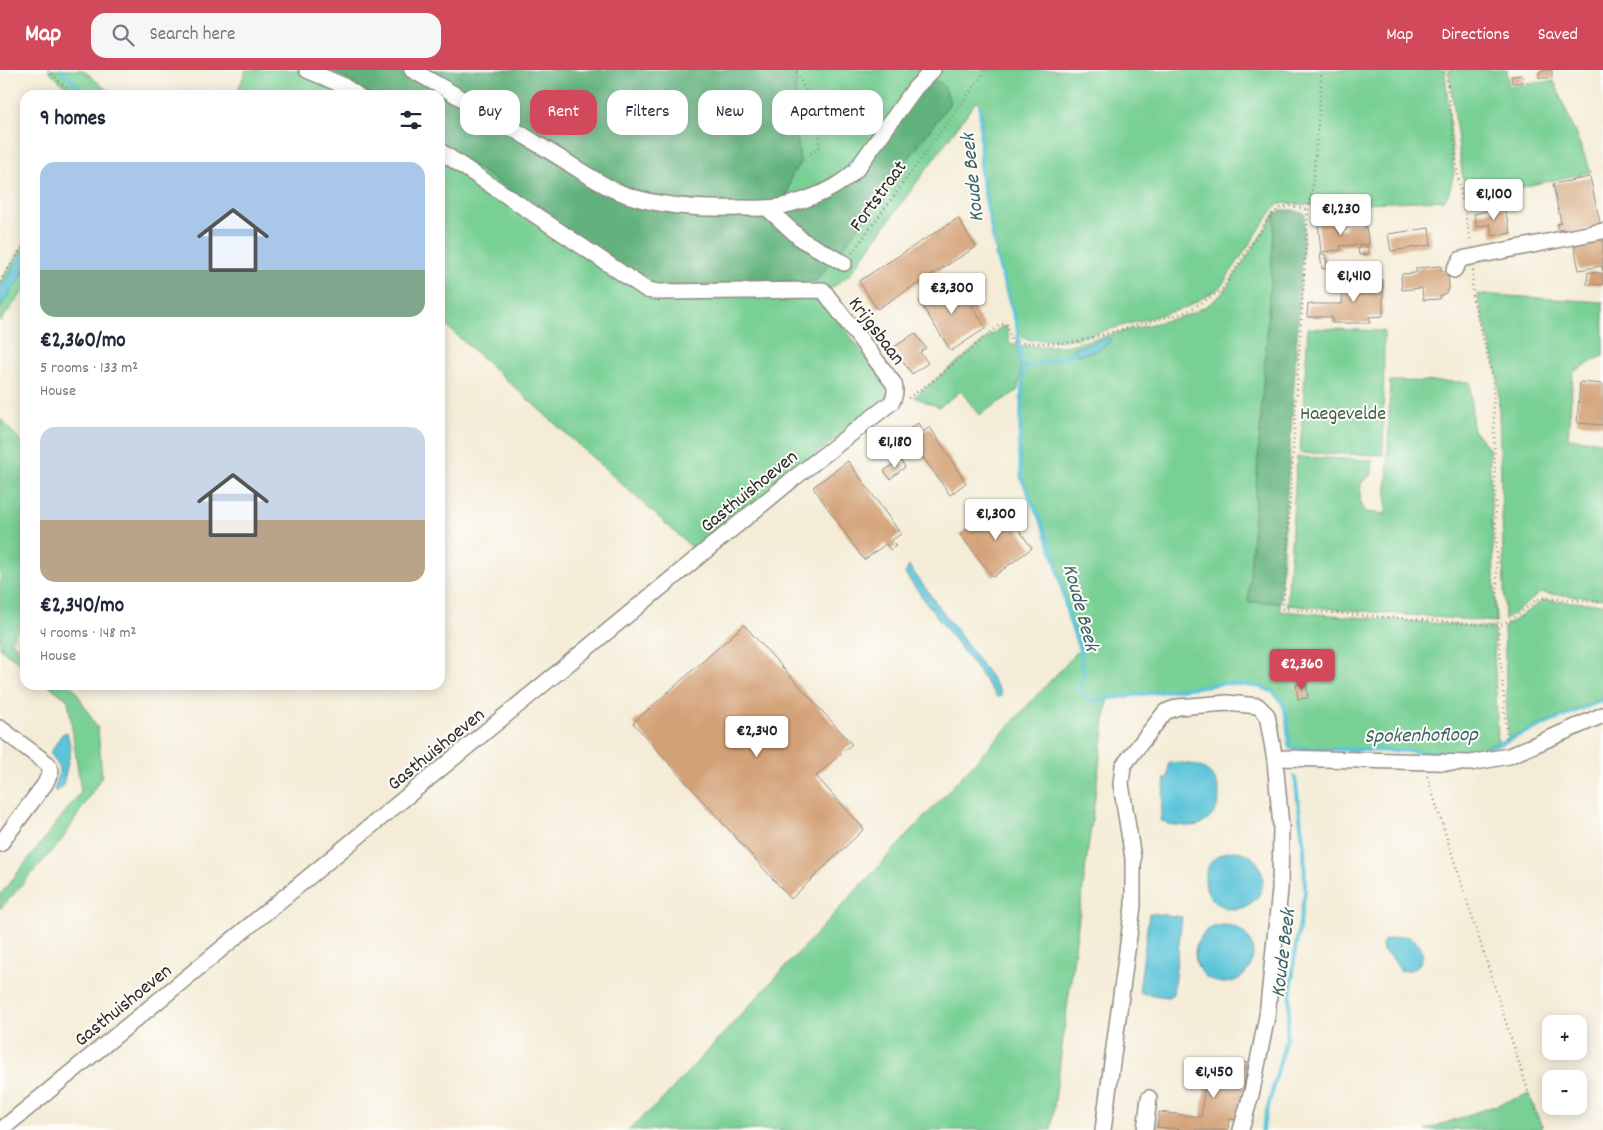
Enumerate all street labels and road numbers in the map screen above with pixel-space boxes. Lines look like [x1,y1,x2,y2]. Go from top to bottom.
street label: Fortstraat [844,155,915,238]
street label: Krijgsbaan [841,292,911,372]
street label: Gasthuishoeven [695,444,805,540]
street label: Gasthuishoeven [382,702,492,798]
street label: Gasthuishoeven [69,958,179,1054]

